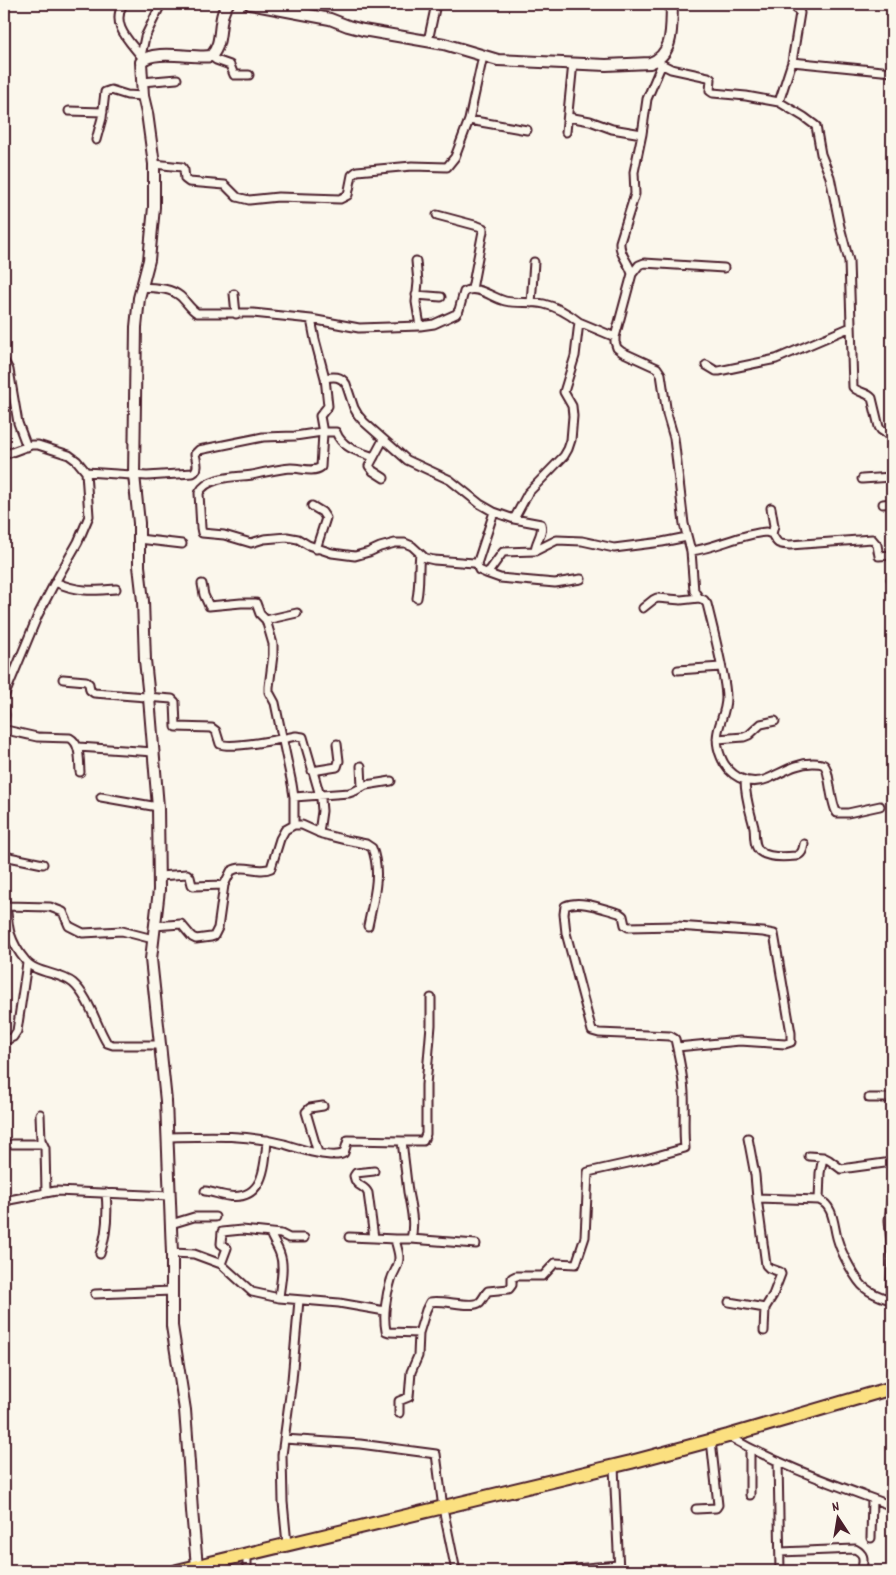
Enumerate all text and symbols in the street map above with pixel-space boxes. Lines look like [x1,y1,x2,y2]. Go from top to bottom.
north arrow [814,1492,864,1542]
text: N [830,1497,841,1518]

